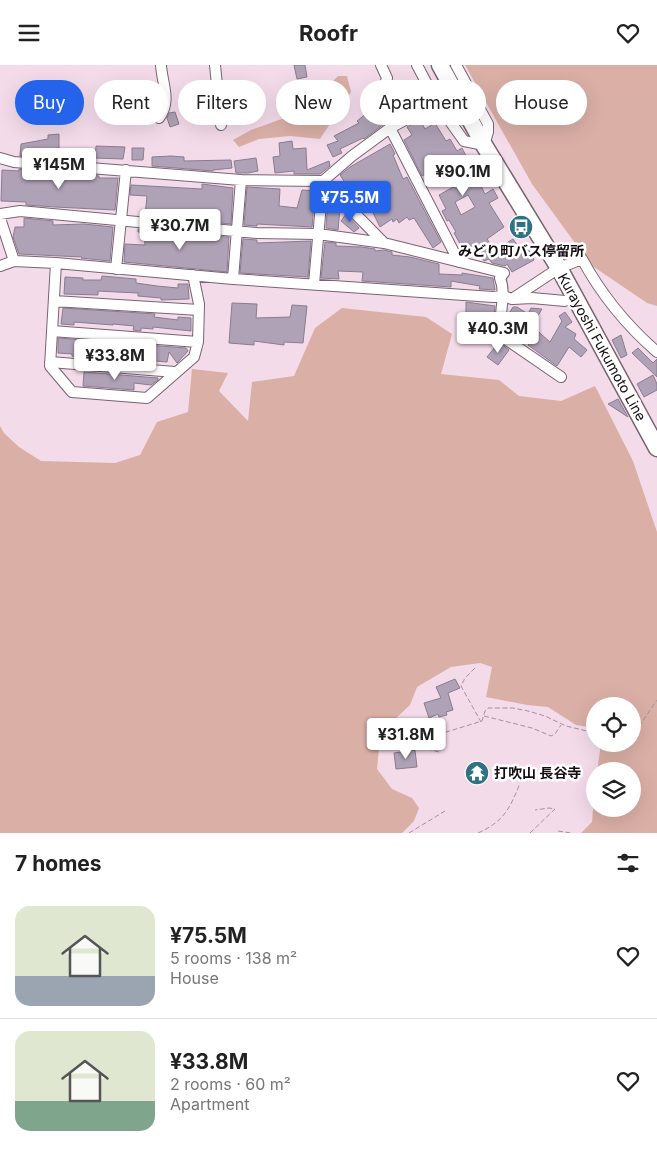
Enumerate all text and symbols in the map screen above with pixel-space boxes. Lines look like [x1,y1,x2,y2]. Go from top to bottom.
icon: menu [15,19,43,47]
icon: heart [614,19,642,47]
text: Roofr [299,20,358,46]
chip: Buy [15,80,84,125]
chip: Rent [94,80,168,125]
chip: Filters [178,80,266,125]
chip: New [276,80,350,125]
chip: Apartment [360,80,486,125]
chip: House [496,80,587,125]
pin: ¥145M [24,147,94,190]
text: ¥145M [33,154,85,174]
pin: ¥90.1M [422,155,504,197]
text: ¥90.1M [435,161,491,181]
pin: ¥75.5M [309,181,391,223]
text: ¥75.5M [321,187,379,207]
pin: ¥30.7M [139,209,221,251]
bus stop icon: みどり町バス停留所 [508,214,534,240]
text: ¥30.7M [151,215,209,235]
place label: みどり町バス停留所 [458,242,584,259]
street label: Kurayoshi Fukumoto Line [555,270,650,424]
pin: ¥40.3M [457,311,539,354]
text: ¥40.3M [468,318,528,338]
pin: ¥33.8M [74,339,156,381]
text: ¥33.8M [85,345,145,365]
map controls [586,697,641,817]
button: locate [586,697,641,752]
pin: ¥31.8M [365,717,447,760]
text: ¥31.8M [378,724,434,744]
temple icon: 打吹山 長谷寺 [464,760,490,786]
button: layers [586,762,641,817]
place label: 打吹山 長谷寺 [494,764,581,781]
icon: filters [614,849,642,877]
text: 7 homes [15,851,102,876]
text: ¥75.5M [170,923,247,948]
icon: home [55,926,115,986]
icon: heart [614,942,642,970]
text: 5 rooms · 138 m² [170,948,297,968]
text: House [170,968,219,988]
text: ¥33.8M [170,1049,248,1074]
icon: home [55,1051,115,1111]
icon: heart [614,1067,642,1095]
text: 2 rooms · 60 m² [170,1074,291,1094]
text: Apartment [170,1094,250,1114]

